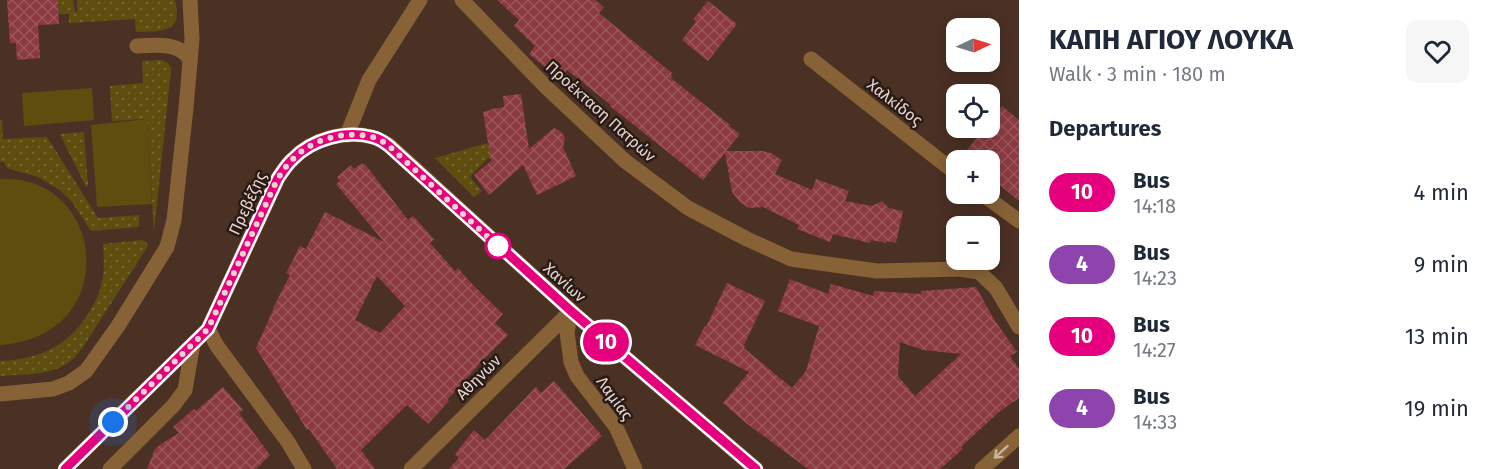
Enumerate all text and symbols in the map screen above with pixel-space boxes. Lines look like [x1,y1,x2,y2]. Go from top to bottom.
north arrow [946,18,1000,72]
map controls [946,18,1000,270]
button: heart [1406,20,1469,83]
text: ΚΑΠΗ ΑΓΙΟΥ ΛΟΥΚΑ [1049,23,1293,56]
street label: Προέκταση Πατρών [542,57,660,166]
text: Walk · 3 min · 180 m [1049,62,1226,86]
street label: Χαλκίδος [863,75,926,130]
button: locate [946,84,1000,138]
text: Departures [1049,115,1161,142]
button: + [946,150,1000,204]
text: Bus [1133,167,1170,194]
street label: Πρεβέζης [225,168,271,238]
text: 10 [1071,179,1093,205]
text: 4 min [1414,179,1469,206]
text: 14:18 [1133,194,1176,218]
button: − [946,216,1000,270]
unlabelled marker [485,233,511,259]
text: Bus [1133,239,1170,266]
text: 4 [1076,251,1088,277]
text: 9 min [1414,251,1469,278]
street label: Χανίων [540,258,590,306]
text: 14:23 [1133,266,1177,290]
text: Bus [1133,311,1170,338]
line badge: 10 [579,322,633,362]
text: 10 [1071,323,1093,349]
text: 13 min [1405,323,1469,350]
text: 10 [595,329,617,355]
text: 14:27 [1133,338,1176,362]
street label: Αθηνών [452,351,505,404]
street label: Λαμίας [592,373,637,424]
text: Bus [1133,383,1170,410]
text: 4 [1076,395,1088,421]
text: 19 min [1404,395,1469,422]
your location [98,407,128,437]
text: 14:33 [1133,410,1177,434]
one-way arrow [994,445,1009,459]

